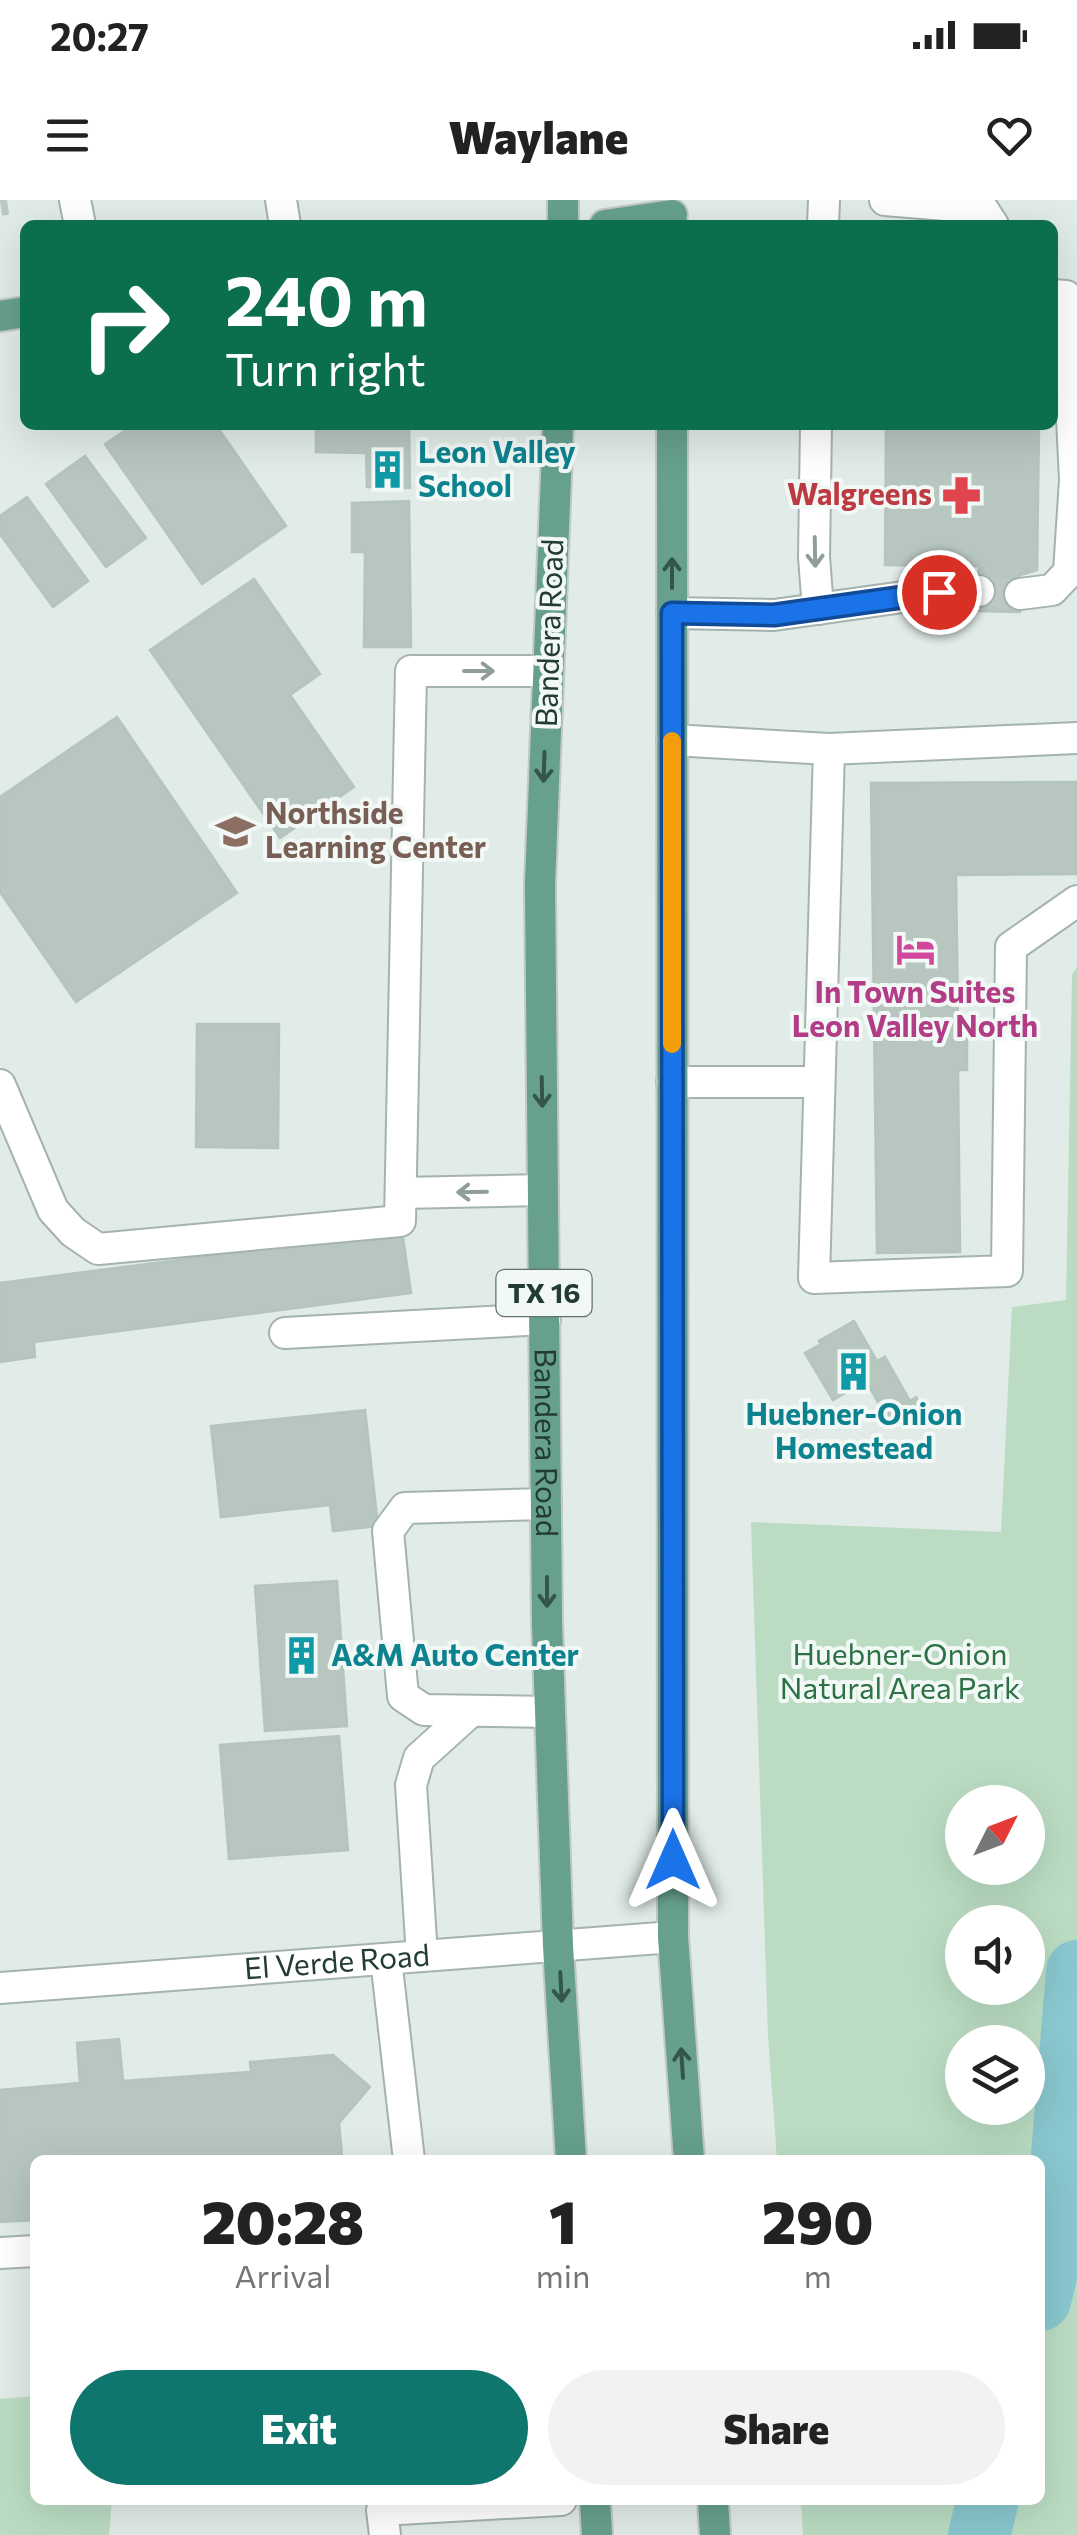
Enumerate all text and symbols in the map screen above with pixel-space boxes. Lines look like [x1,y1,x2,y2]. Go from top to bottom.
text: 20:27 [50,12,149,59]
icon: menu [40,108,95,163]
text: Waylane [449,108,628,163]
icon: heart [982,108,1037,163]
text: 240 m [225,255,428,340]
icon: right [60,260,190,390]
text: Turn right [225,340,426,395]
place label: Leon Valley School [418,432,576,503]
building icon: Leon Valley School [367,449,409,491]
place label: Walgreens [787,474,932,511]
pharmacy icon: Walgreens [941,474,983,516]
one-way arrow [805,536,824,568]
street label: Bandera Road [526,538,569,728]
pin [897,550,982,635]
one-way arrow [662,557,682,590]
icon: arrive [912,565,967,620]
one-way arrow [462,662,495,680]
one-way arrow [535,751,554,783]
place label: Northside Learning Center [265,793,486,864]
school or university icon: Northside Learning Center [214,810,256,852]
hotel icon: In Town Suites Leon Valley North [894,928,936,970]
place label: In Town Suites Leon Valley North [792,972,1038,1043]
one-way arrow [533,1076,552,1108]
one-way arrow [456,1182,488,1202]
road number: TX 16 [496,1270,592,1316]
street label: Bandera Road [528,1348,567,1537]
building icon: Huebner-Onion Homestead [833,1350,875,1392]
place label: Huebner-Onion Homestead [746,1394,962,1465]
one-way arrow [538,1576,556,1608]
park label: Huebner-Onion Natural Area Park [780,1634,1020,1705]
building icon: A&M Auto Center [280,1635,322,1677]
place label: A&M Auto Center [331,1635,579,1672]
north arrow [945,1785,1045,1885]
map controls [945,1785,1045,2125]
position arrow [621,1808,725,1912]
button: sound [945,1905,1045,2005]
street label: El Verde Road [243,1934,431,1985]
one-way arrow [552,1970,571,2002]
button: layers [945,2025,1045,2125]
one-way arrow [672,2047,691,2079]
text: 20:28 [201,2183,364,2256]
text: 1 [549,2183,577,2256]
text: 290 [762,2183,874,2256]
text: Arrival [234,2255,331,2295]
text: min [536,2255,590,2295]
text: m [804,2255,832,2295]
button: Exit [70,2370,528,2485]
button: Share [548,2370,1005,2485]

